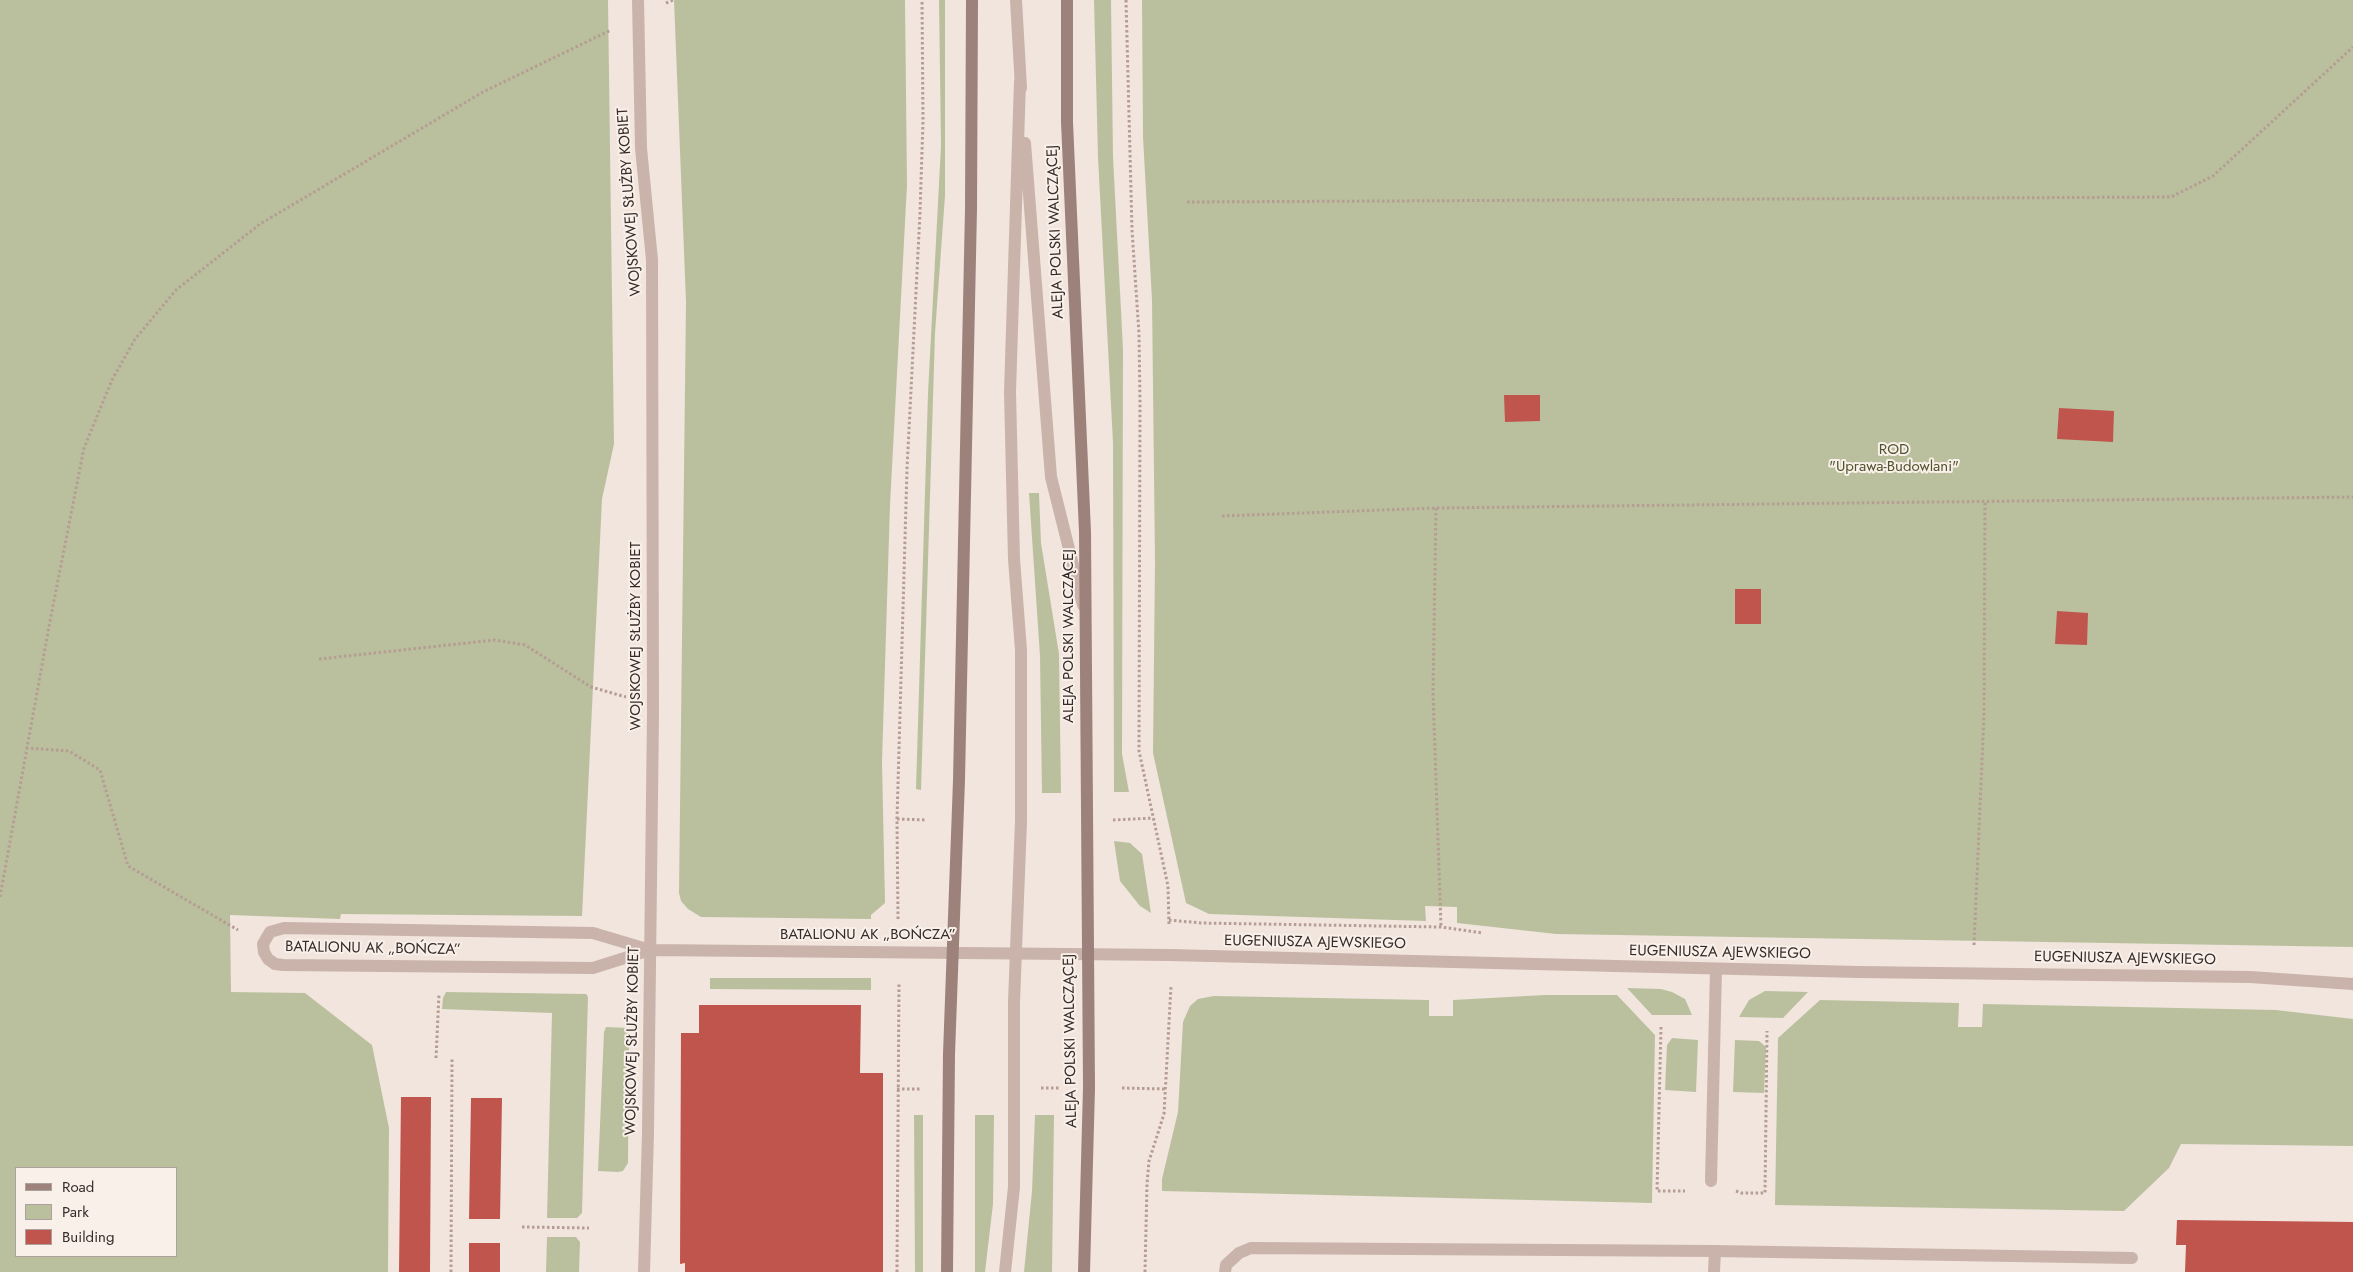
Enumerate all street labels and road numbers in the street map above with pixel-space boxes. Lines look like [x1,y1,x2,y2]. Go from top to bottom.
street label: WOJSKOWEJ SŁUŻBY KOBIET [614,107,646,297]
street label: ALEJA POLSKI WALCZĄCEJ [1044,145,1068,319]
street label: WOJSKOWEJ SŁUŻBY KOBIET [627,542,645,730]
street label: ALEJA POLSKI WALCZĄCEJ [1060,549,1078,723]
street label: BATALIONU AK „BOŃCZA” [780,926,956,944]
street label: EUGENIUSZA AJEWSKIEGO [1224,932,1406,954]
street label: BATALIONU AK „BOŃCZA” [285,938,461,960]
street label: EUGENIUSZA AJEWSKIEGO [1629,942,1811,964]
street label: WOJSKOWEJ SŁUŻBY KOBIET [622,946,644,1136]
street label: EUGENIUSZA AJEWSKIEGO [2034,948,2216,970]
street label: ALEJA POLSKI WALCZĄCEJ [1060,954,1082,1128]

